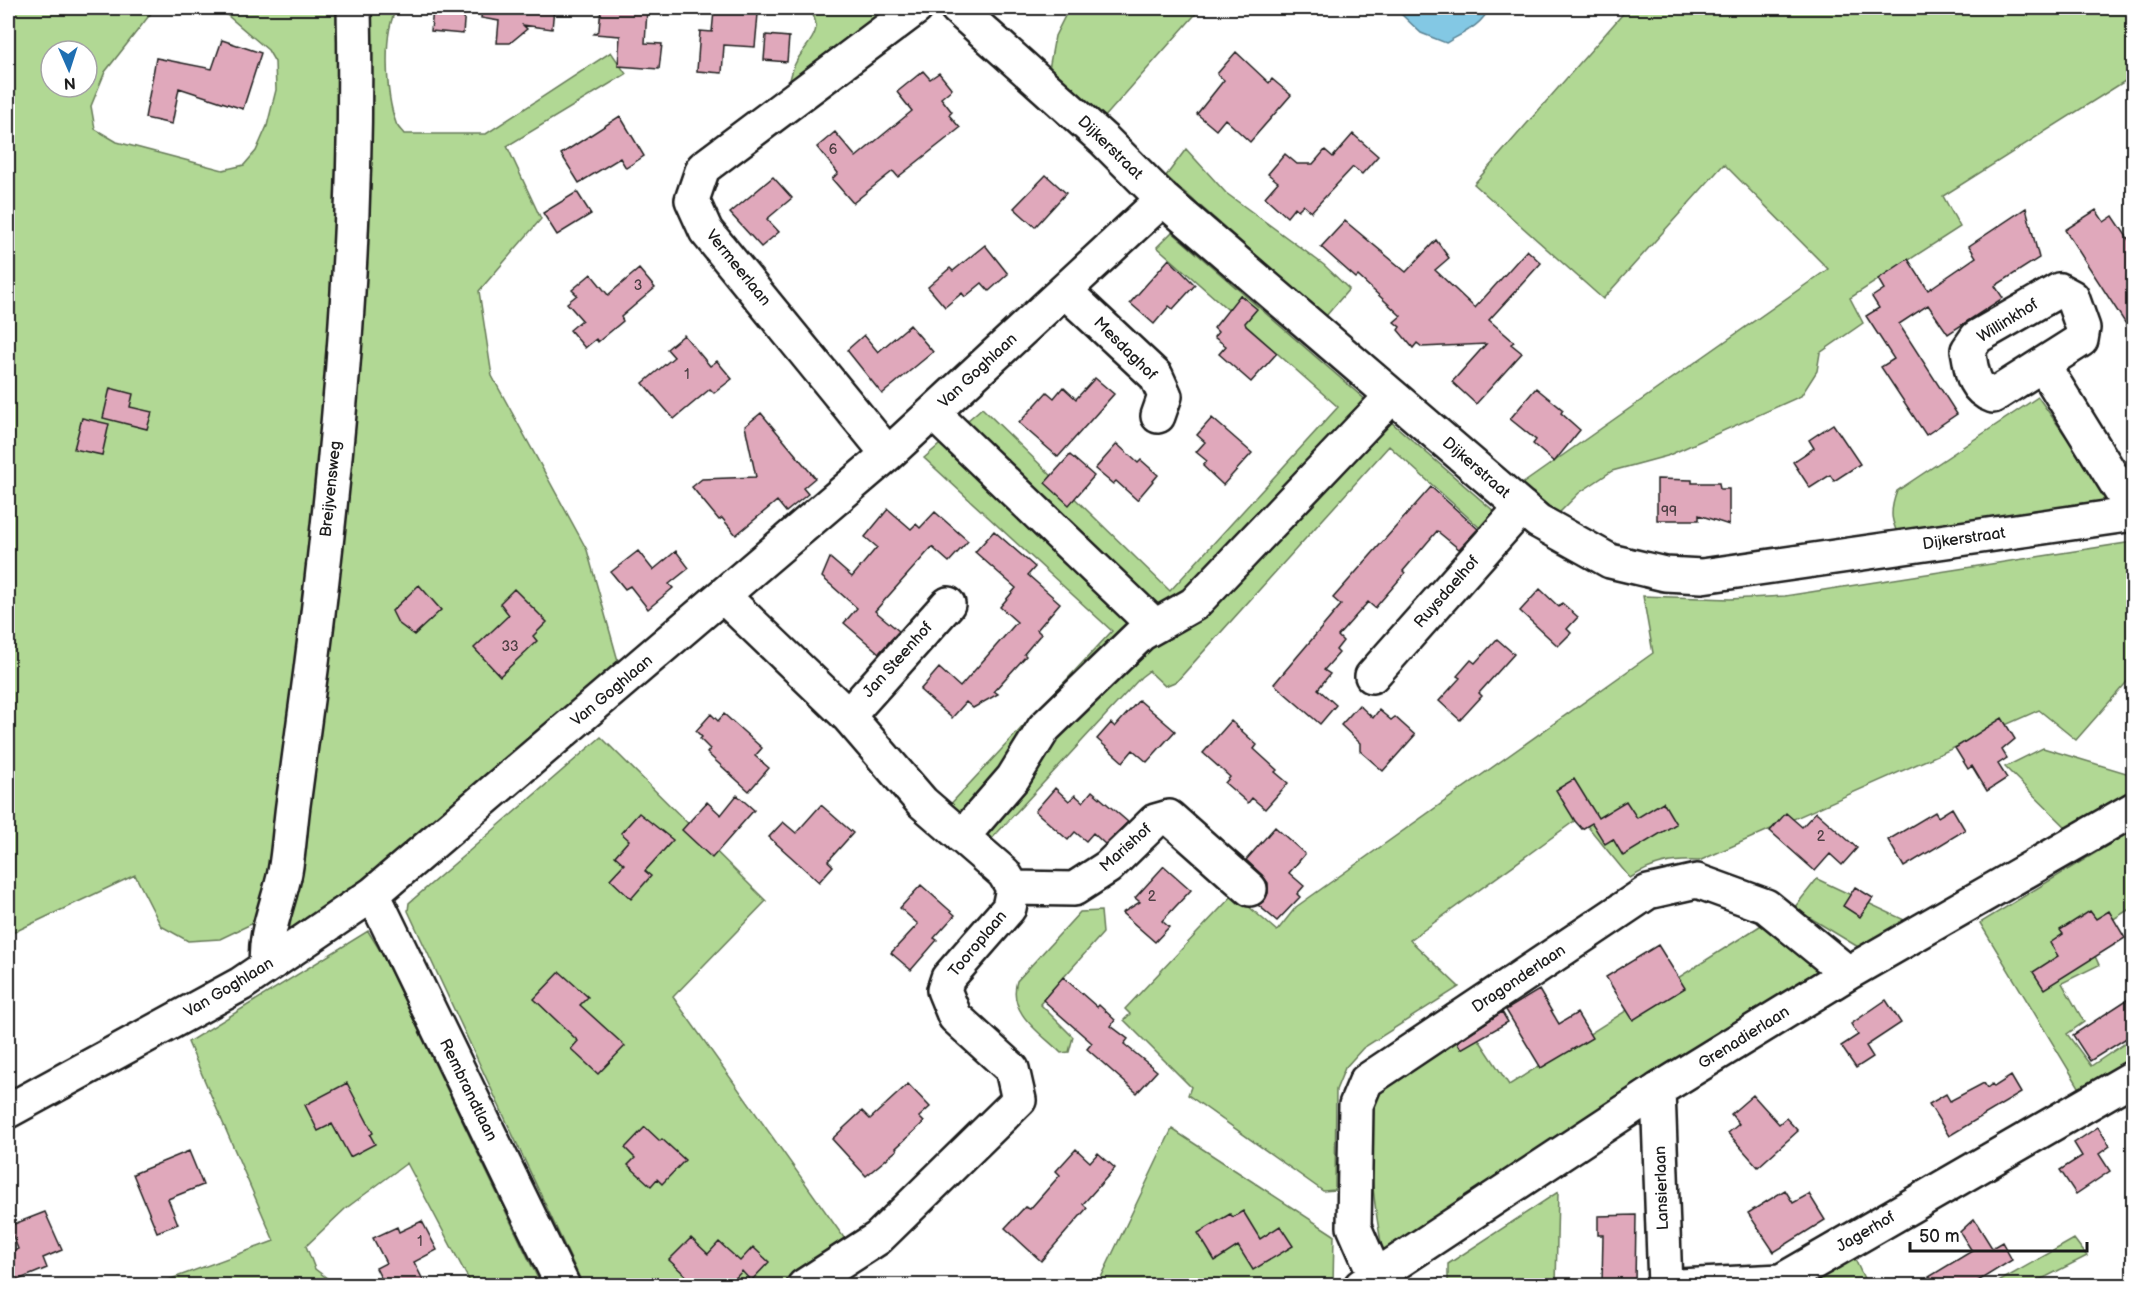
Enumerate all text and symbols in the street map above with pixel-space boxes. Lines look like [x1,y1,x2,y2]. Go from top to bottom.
north arrow [39,39,99,99]
text: N [63,73,76,92]
street label: Dijkerstraat [1073,112,1147,184]
house number: 6 [829,141,838,158]
street label: Vermeerlaan [702,226,774,310]
house number: 3 [634,277,642,294]
street label: Willinkhof [1974,295,2042,347]
street label: Mesdaghof [1089,313,1161,385]
street label: Van Goghlaan [935,330,1021,412]
house number: 1 [684,366,690,383]
street label: Dijkerstraat [1438,433,1514,503]
street label: Breijvensweg [316,440,346,538]
house number: 99 [1661,503,1677,520]
street label: Dijkerstraat [1921,524,2007,554]
street label: Ruysdaelhof [1411,552,1484,632]
street label: Jan Steenhof [859,618,937,702]
house number: 33 [501,638,519,655]
street label: Van Goghlaan [567,651,657,731]
street label: Marishof [1096,820,1156,876]
house number: 2 [1817,828,1826,845]
house number: 2 [1148,888,1157,905]
street label: Tooroplaan [945,907,1011,981]
street label: Dragonderlaan [1469,941,1569,1017]
street label: Van Goghlaan [181,954,277,1022]
street label: Grenadierlaan [1695,1002,1793,1074]
street label: Rembrandtlaan [435,1036,501,1144]
street label: Lansierlaan [1651,1146,1673,1230]
street label: Jagerhof [1833,1208,1899,1256]
scale bar [1910,1215,2087,1253]
text: 50 m [1919,1226,1960,1247]
house number: 1 [417,1233,423,1250]

